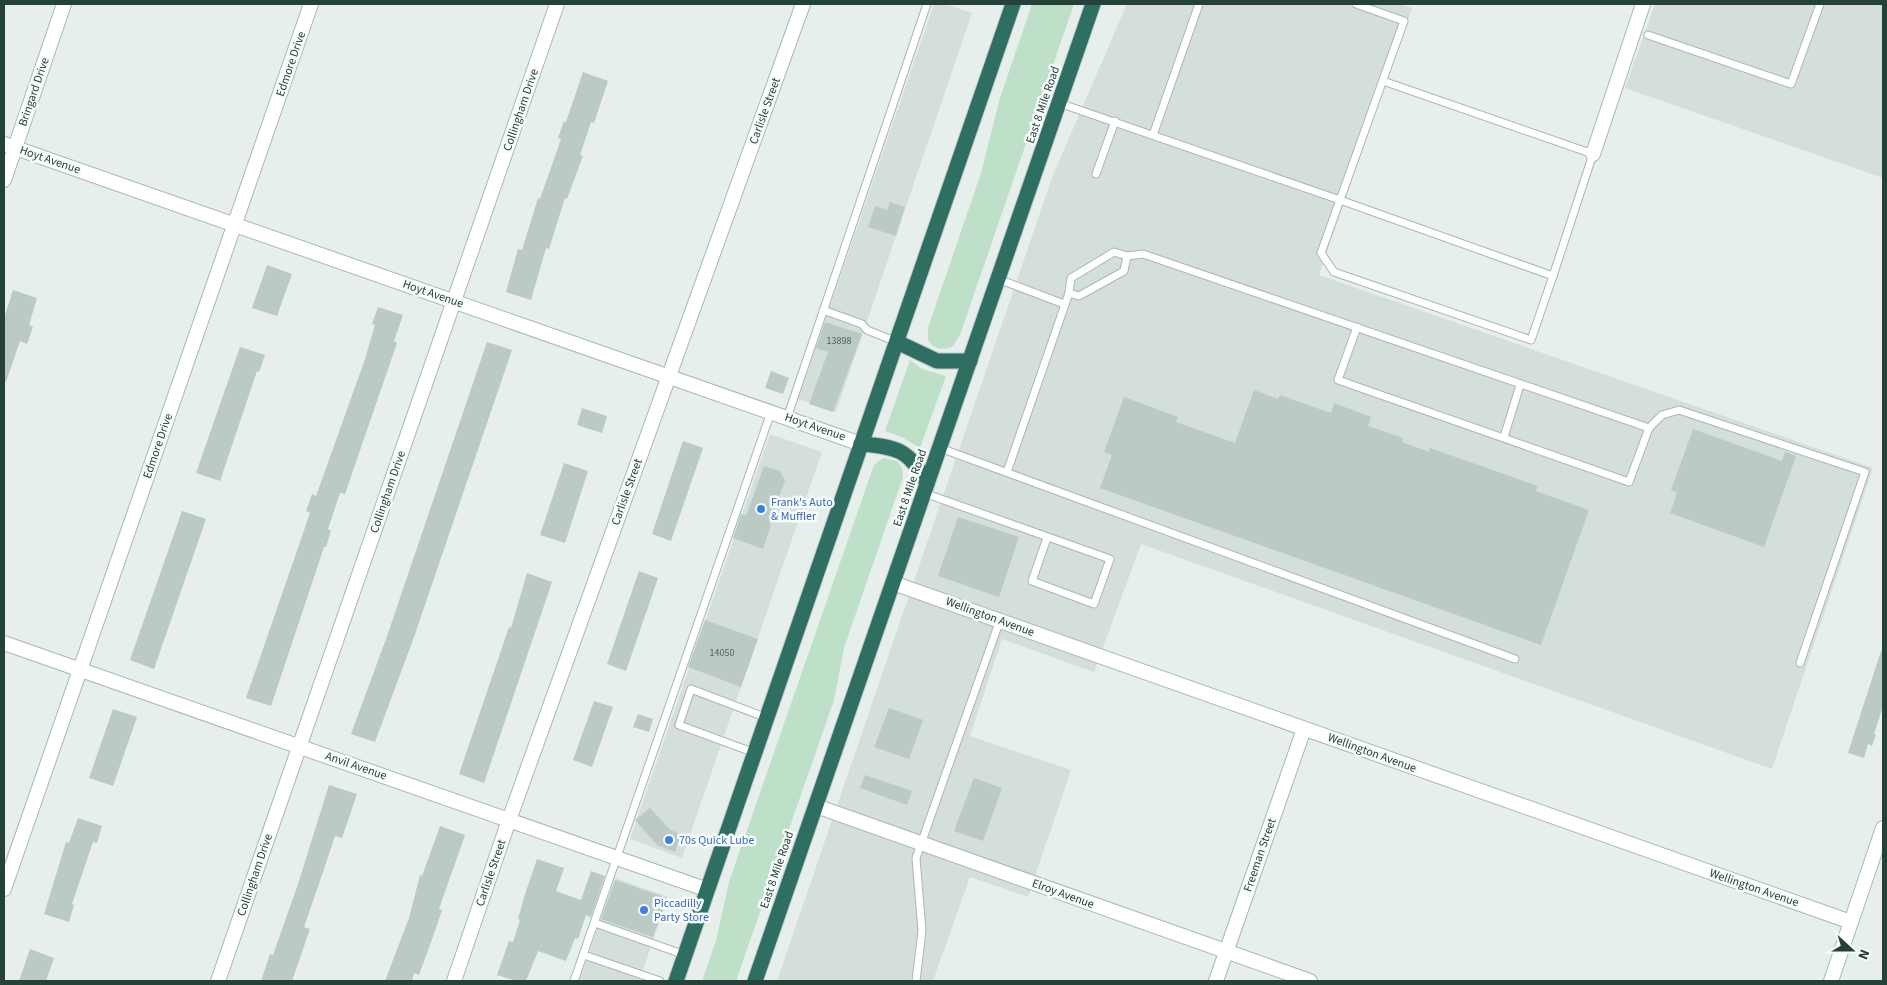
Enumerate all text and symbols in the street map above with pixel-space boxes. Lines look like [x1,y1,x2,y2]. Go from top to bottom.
street label: Edmore Drive [272,29,310,99]
street label: Bringard Drive [14,55,54,129]
street label: East 8 Mile Road [1022,64,1064,146]
street label: Collingham Drive [499,67,543,153]
street label: Carlisle Street [745,75,785,147]
street label: Hoyt Avenue [17,142,83,178]
street label: Hoyt Avenue [400,276,466,312]
house number: 13898 [827,334,851,348]
street label: Hoyt Avenue [782,409,848,445]
street label: Edmore Drive [139,411,177,481]
street label: East 8 Mile Road [889,447,931,529]
street label: Collingham Drive [366,449,410,535]
street label: Carlisle Street [607,456,647,528]
place label: Frank's Auto & Muffler [771,494,833,525]
marker: Frank's Auto & Muffler [755,503,767,515]
street label: Wellington Avenue [943,593,1037,641]
house number: 14050 [710,646,734,660]
street label: Wellington Avenue [1325,729,1419,777]
street label: Anvil Avenue [323,748,389,784]
street label: Freeman Street [1239,816,1281,894]
street label: East 8 Mile Road [756,829,798,911]
street label: Collingham Drive [233,832,277,918]
place label: 70s Quick Lube [679,832,754,849]
marker: 70s Quick Lube [663,834,675,846]
street label: Carlisle Street [472,837,510,909]
street label: Wellington Avenue [1707,865,1801,911]
street label: Elroy Avenue [1030,875,1096,913]
place label: Piccadilly Party Store [654,895,709,926]
marker: Piccadilly Party Store [638,904,650,916]
north arrow [1827,925,1877,975]
text: N [1852,946,1874,962]

